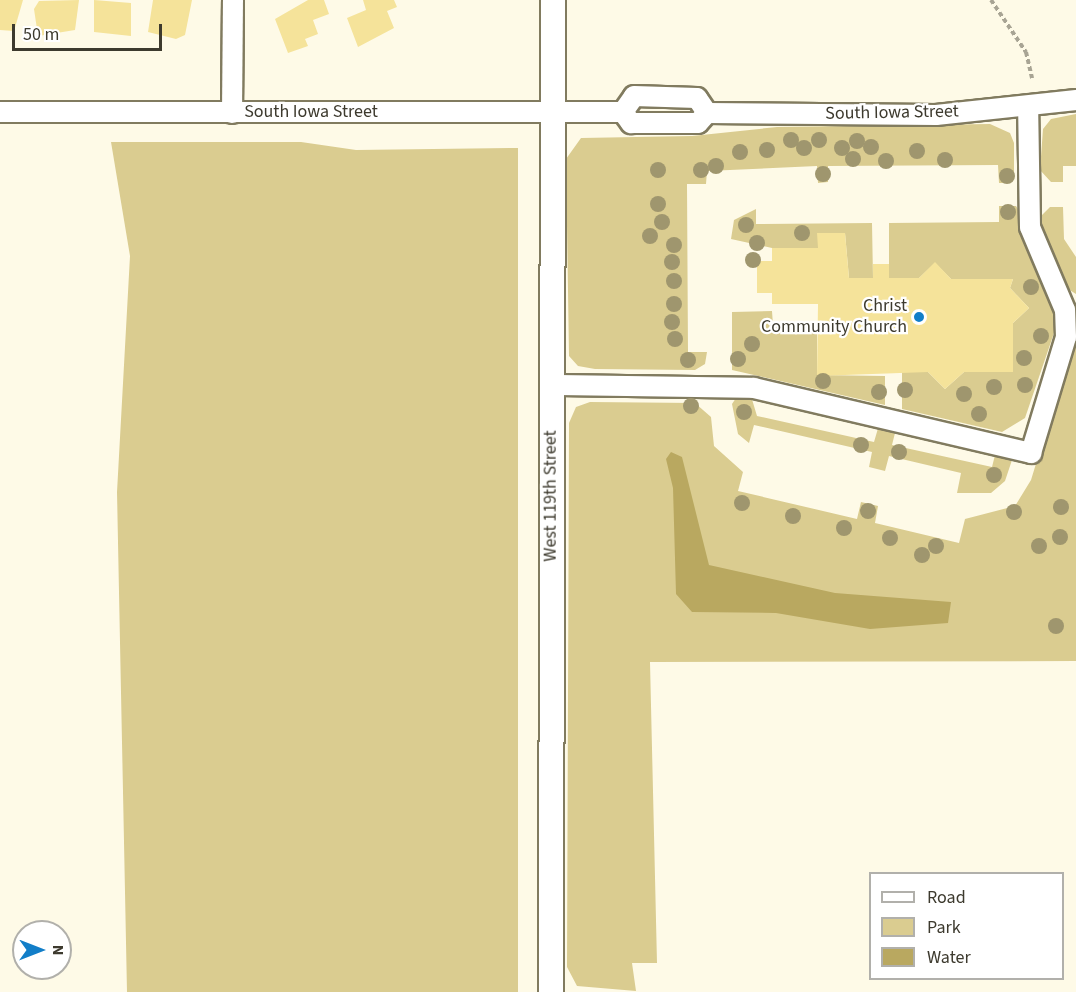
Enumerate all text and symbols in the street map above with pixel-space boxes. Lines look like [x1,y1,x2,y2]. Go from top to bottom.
scale bar [15,12,165,50]
text: 50 m [23,22,59,47]
street label: South Iowa Street [244,101,378,123]
street label: South Iowa Street [825,101,959,125]
place label: Christ Community Church [761,296,907,338]
marker: Christ Community Church [912,310,926,324]
street label: West 119th Street [540,430,562,562]
legend [869,872,1064,980]
text: Road [927,885,966,910]
text: Park [927,915,961,940]
north arrow [12,920,72,980]
text: N [47,945,69,955]
text: Water [927,945,971,970]

